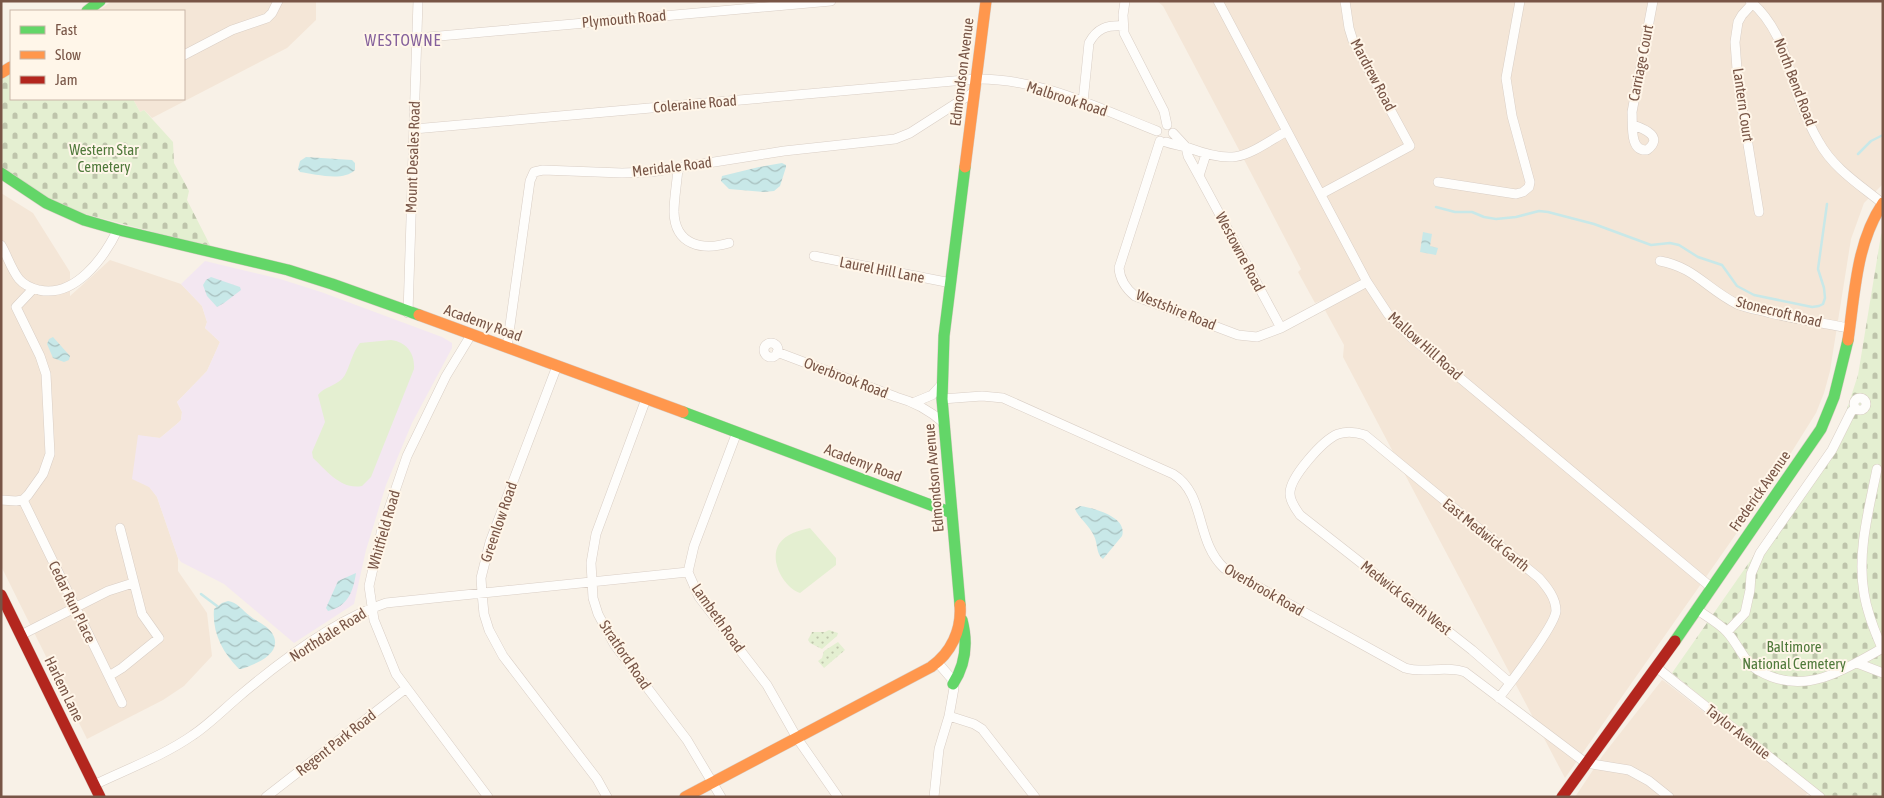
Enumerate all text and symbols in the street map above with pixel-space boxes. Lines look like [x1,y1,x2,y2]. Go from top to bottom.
street label: Plymouth Road [581,6,667,31]
legend [10,10,185,100]
street label: Edmondson Avenue [946,17,977,127]
text: Fast [55,21,77,38]
street label: Carriage Court [1625,23,1656,103]
district label: WESTOWNE [365,31,441,49]
street label: North Bend Road [1771,35,1820,128]
street label: Mardrew Road [1347,36,1400,114]
text: Slow [55,46,81,63]
street label: Lantern Court [1730,67,1757,143]
text: Jam [55,71,78,88]
street label: Malbrook Road [1025,77,1110,120]
street label: Coleraine Road [652,91,737,116]
street label: Mount Desales Road [402,101,423,213]
park label: Western Star Cemetery [69,141,139,175]
street label: Meridale Road [631,153,713,180]
street label: Westowne Road [1212,209,1268,294]
street label: Laurel Hill Lane [838,253,926,286]
street label: Westshire Road [1134,286,1219,333]
street label: Stonecroft Road [1735,293,1824,330]
street label: Academy Road [442,301,524,344]
street label: Mallow Hill Road [1385,308,1466,383]
street label: Overbrook Road [802,354,891,401]
street label: Edmondson Avenue [920,423,947,533]
street label: Academy Road [822,440,904,485]
street label: Frederick Avenue [1726,447,1794,534]
street label: Greenlow Road [477,480,520,564]
street label: Whitfield Road [364,488,403,572]
street label: East Medwick Garth [1440,495,1533,575]
street label: Medwick Garth West [1358,557,1455,638]
street label: Cedar Run Place [45,558,100,646]
street label: Overbrook Road [1221,560,1307,619]
street label: Lambeth Road [689,580,748,655]
street label: Northdale Road [286,604,369,665]
street label: Stratford Road [596,617,655,692]
park label: Baltimore National Cemetery [1742,638,1846,672]
street label: Harlem Lane [41,653,88,724]
street label: Taylor Avenue [1703,701,1774,762]
street label: Regent Park Road [292,706,379,779]

